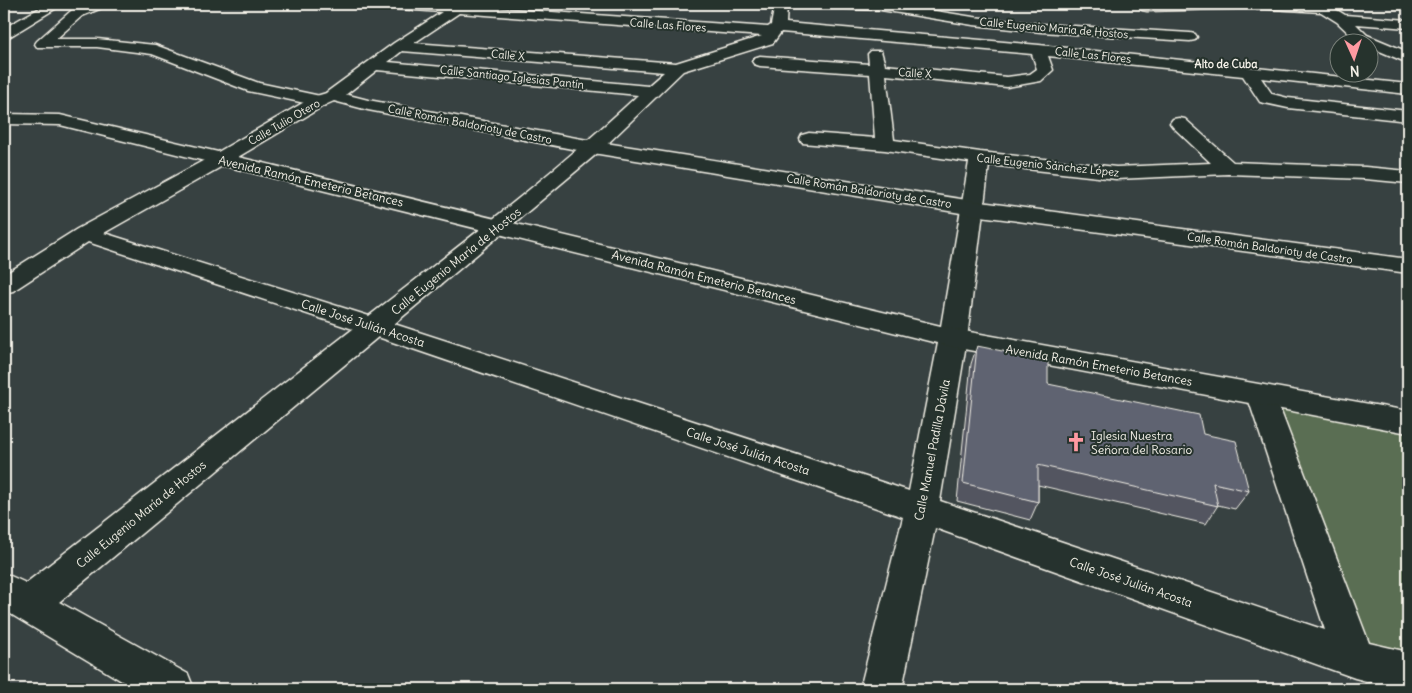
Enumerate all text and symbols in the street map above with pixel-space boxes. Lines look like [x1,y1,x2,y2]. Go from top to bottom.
street label: Calle Las Flores [629,15,707,35]
street label: Calle Eugenio María de Hostos [979,15,1129,41]
north arrow [1330,32,1380,82]
street label: Calle Las Flores [1054,44,1132,66]
street label: Calle X [491,47,526,63]
district label: Alto de Cuba [1195,57,1258,71]
street label: Calle Santiago Iglesias Pantín [439,62,585,92]
text: N [1349,62,1360,80]
street label: Calle X [898,65,932,81]
street label: Calle Tulio Otero [246,96,322,148]
street label: Calle Román Baldorioty de Castro [387,101,553,147]
street label: Calle Eugenio Sánchez López [976,151,1120,179]
street label: Avenida Ramón Emeterio Betances [217,152,405,210]
street label: Calle Román Baldorioty de Castro [786,171,952,211]
street label: Calle Eugenio María de Hostos [388,204,524,318]
street label: Calle Román Baldorioty de Castro [1186,229,1354,267]
street label: Avenida Ramón Emeterio Betances [610,247,798,307]
street label: Calle José Julián Acosta [299,296,427,350]
street label: Avenida Ramón Emeterio Betances [1004,341,1194,389]
street label: Calle Manuel Padilla Dávila [911,378,953,522]
street label: Calle José Julián Acosta [684,424,812,478]
place label: Iglesia Nuestra Señora del Rosario [1091,428,1192,457]
church icon: Iglesia Nuestra Señora del Rosario [1065,431,1087,453]
street label: Calle Eugenio María de Hostos [73,457,209,571]
street label: Calle José Julián Acosta [1068,554,1195,610]

